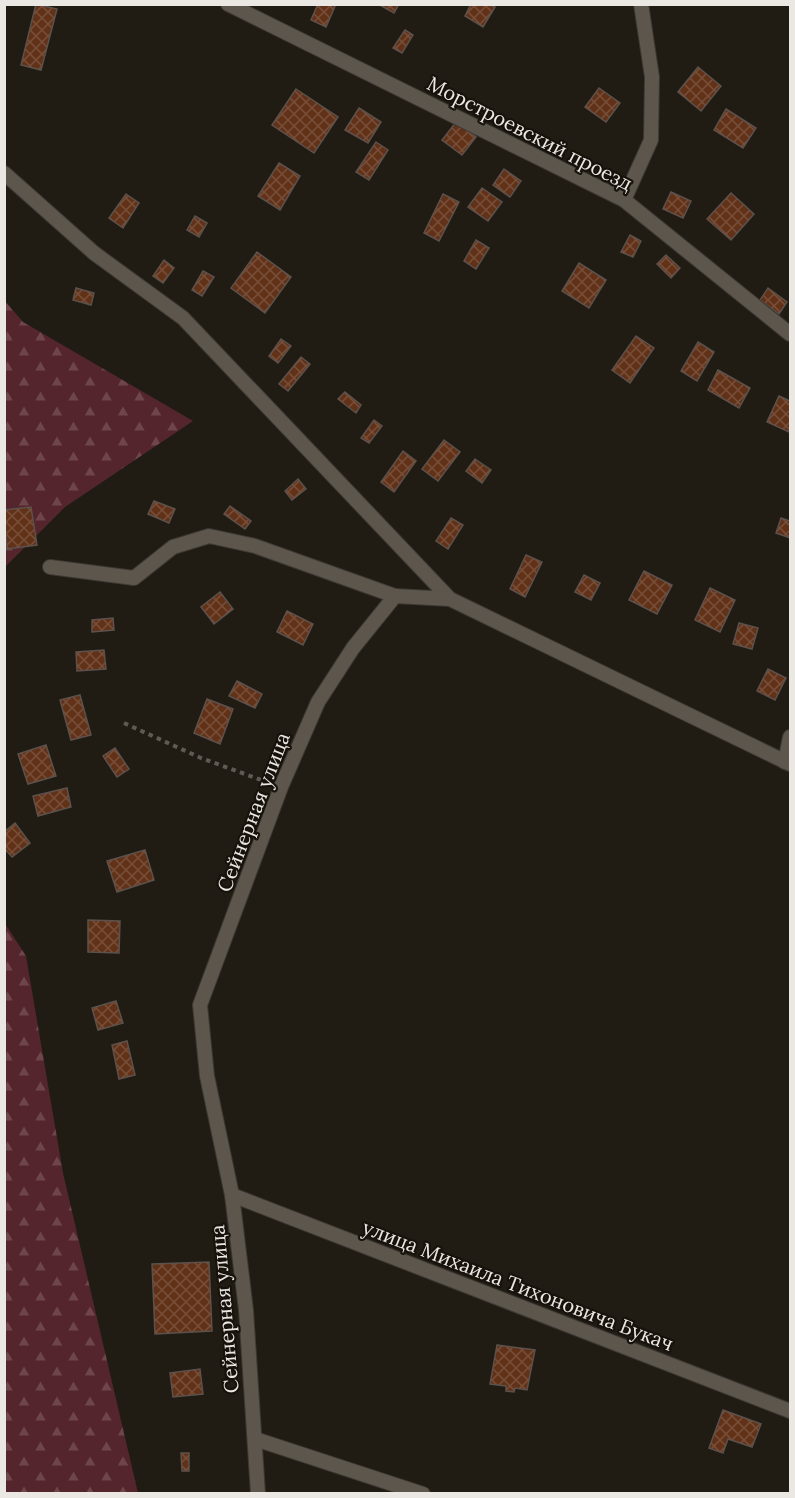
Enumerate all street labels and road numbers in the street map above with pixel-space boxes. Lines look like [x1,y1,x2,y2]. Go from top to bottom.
street label: Морстроевский проезд [423,70,637,196]
street label: Сейнерная улица [211,729,295,895]
street label: улица Михаила Тихоновича Букач [359,1214,677,1356]
street label: Сейнерная улица [204,1224,244,1394]

